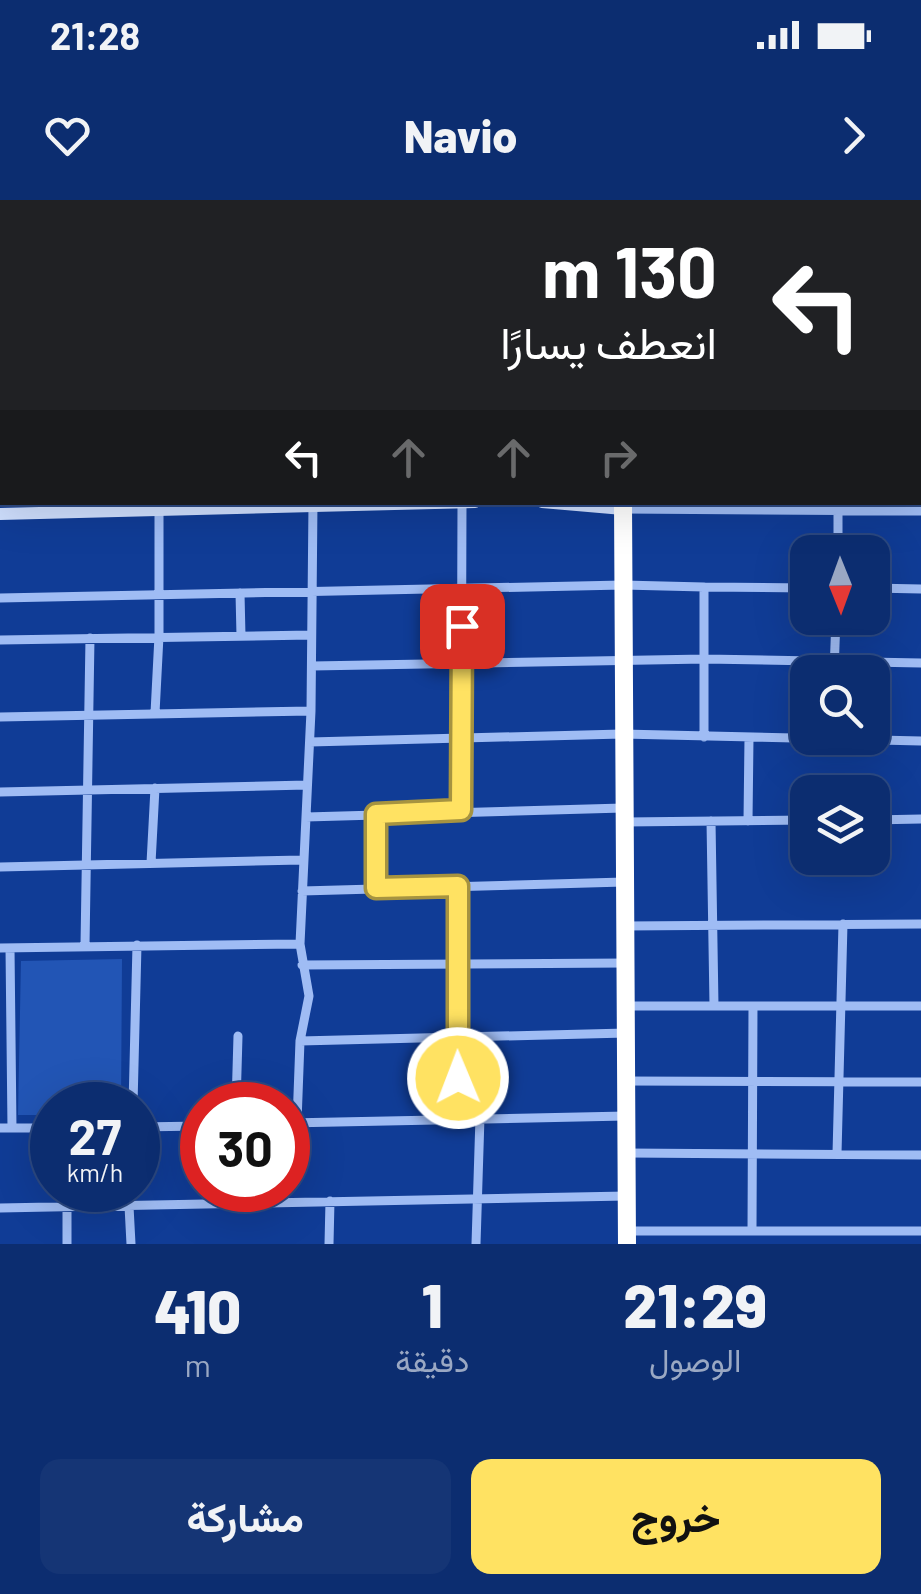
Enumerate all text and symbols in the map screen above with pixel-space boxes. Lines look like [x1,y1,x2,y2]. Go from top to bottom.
text: 21:28 [50,12,140,58]
icon: heart [40,108,95,163]
text: Navio [404,108,517,162]
icon: forward [826,108,881,163]
text: 130 m [542,228,717,312]
icon: left [752,240,882,370]
text: انعطف يسارًا [500,314,717,368]
icon: left [276,430,331,485]
icon: ahead [381,430,436,485]
icon: ahead [486,430,541,485]
icon: right [591,430,646,485]
north arrow [790,535,890,635]
map controls [790,535,890,875]
pin [420,584,505,669]
icon: arrive [435,599,490,654]
button: search [790,655,890,755]
button: layers [790,775,890,875]
position arrow [406,1026,510,1130]
speed limit sign: 30 [180,1082,310,1212]
text: 27 [69,1105,121,1165]
text: km/h [67,1157,123,1187]
text: 1 [422,1268,443,1340]
text: 21:29 [623,1268,767,1340]
text: 410 [154,1274,241,1346]
text: دقيقة [395,1340,469,1378]
text: الوصول [649,1340,741,1378]
text: m [184,1345,211,1383]
button: مشاركة [40,1459,451,1574]
button: خروج [471,1459,881,1574]

